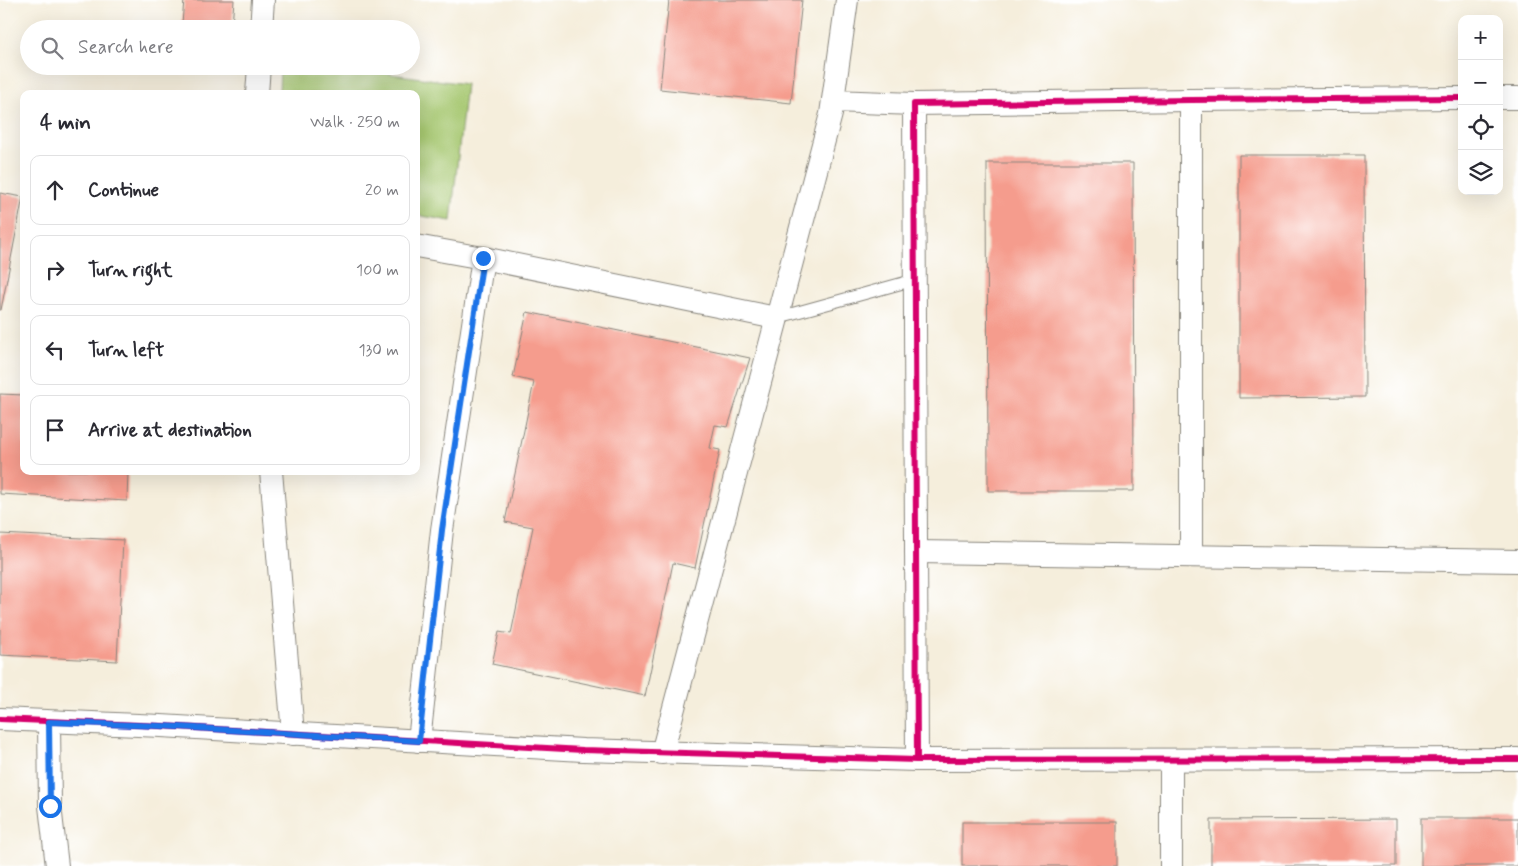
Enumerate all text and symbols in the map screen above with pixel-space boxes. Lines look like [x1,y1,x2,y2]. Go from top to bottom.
map controls [1458,15,1503,195]
button: + [1458,15,1503,60]
search box [20,20,420,75]
icon: search [38,34,66,62]
text: Search here [78,35,174,60]
button: − [1458,60,1503,105]
button: locate [1458,105,1503,150]
text: 4 min [40,109,91,137]
text: Walk · 250 m [310,112,400,133]
button: layers [1458,150,1503,195]
icon: ahead [41,176,69,204]
text: Continue [88,178,159,203]
text: 20 m [365,180,399,201]
route end [472,247,495,270]
icon: right [41,256,69,284]
text: Turn right [88,258,172,283]
text: 100 m [356,260,399,281]
icon: left [41,336,69,364]
text: Turn left [88,338,164,363]
text: 130 m [358,340,399,361]
icon: arrive [41,416,69,444]
text: Arrive at destination [88,418,252,443]
route start [39,795,62,818]

